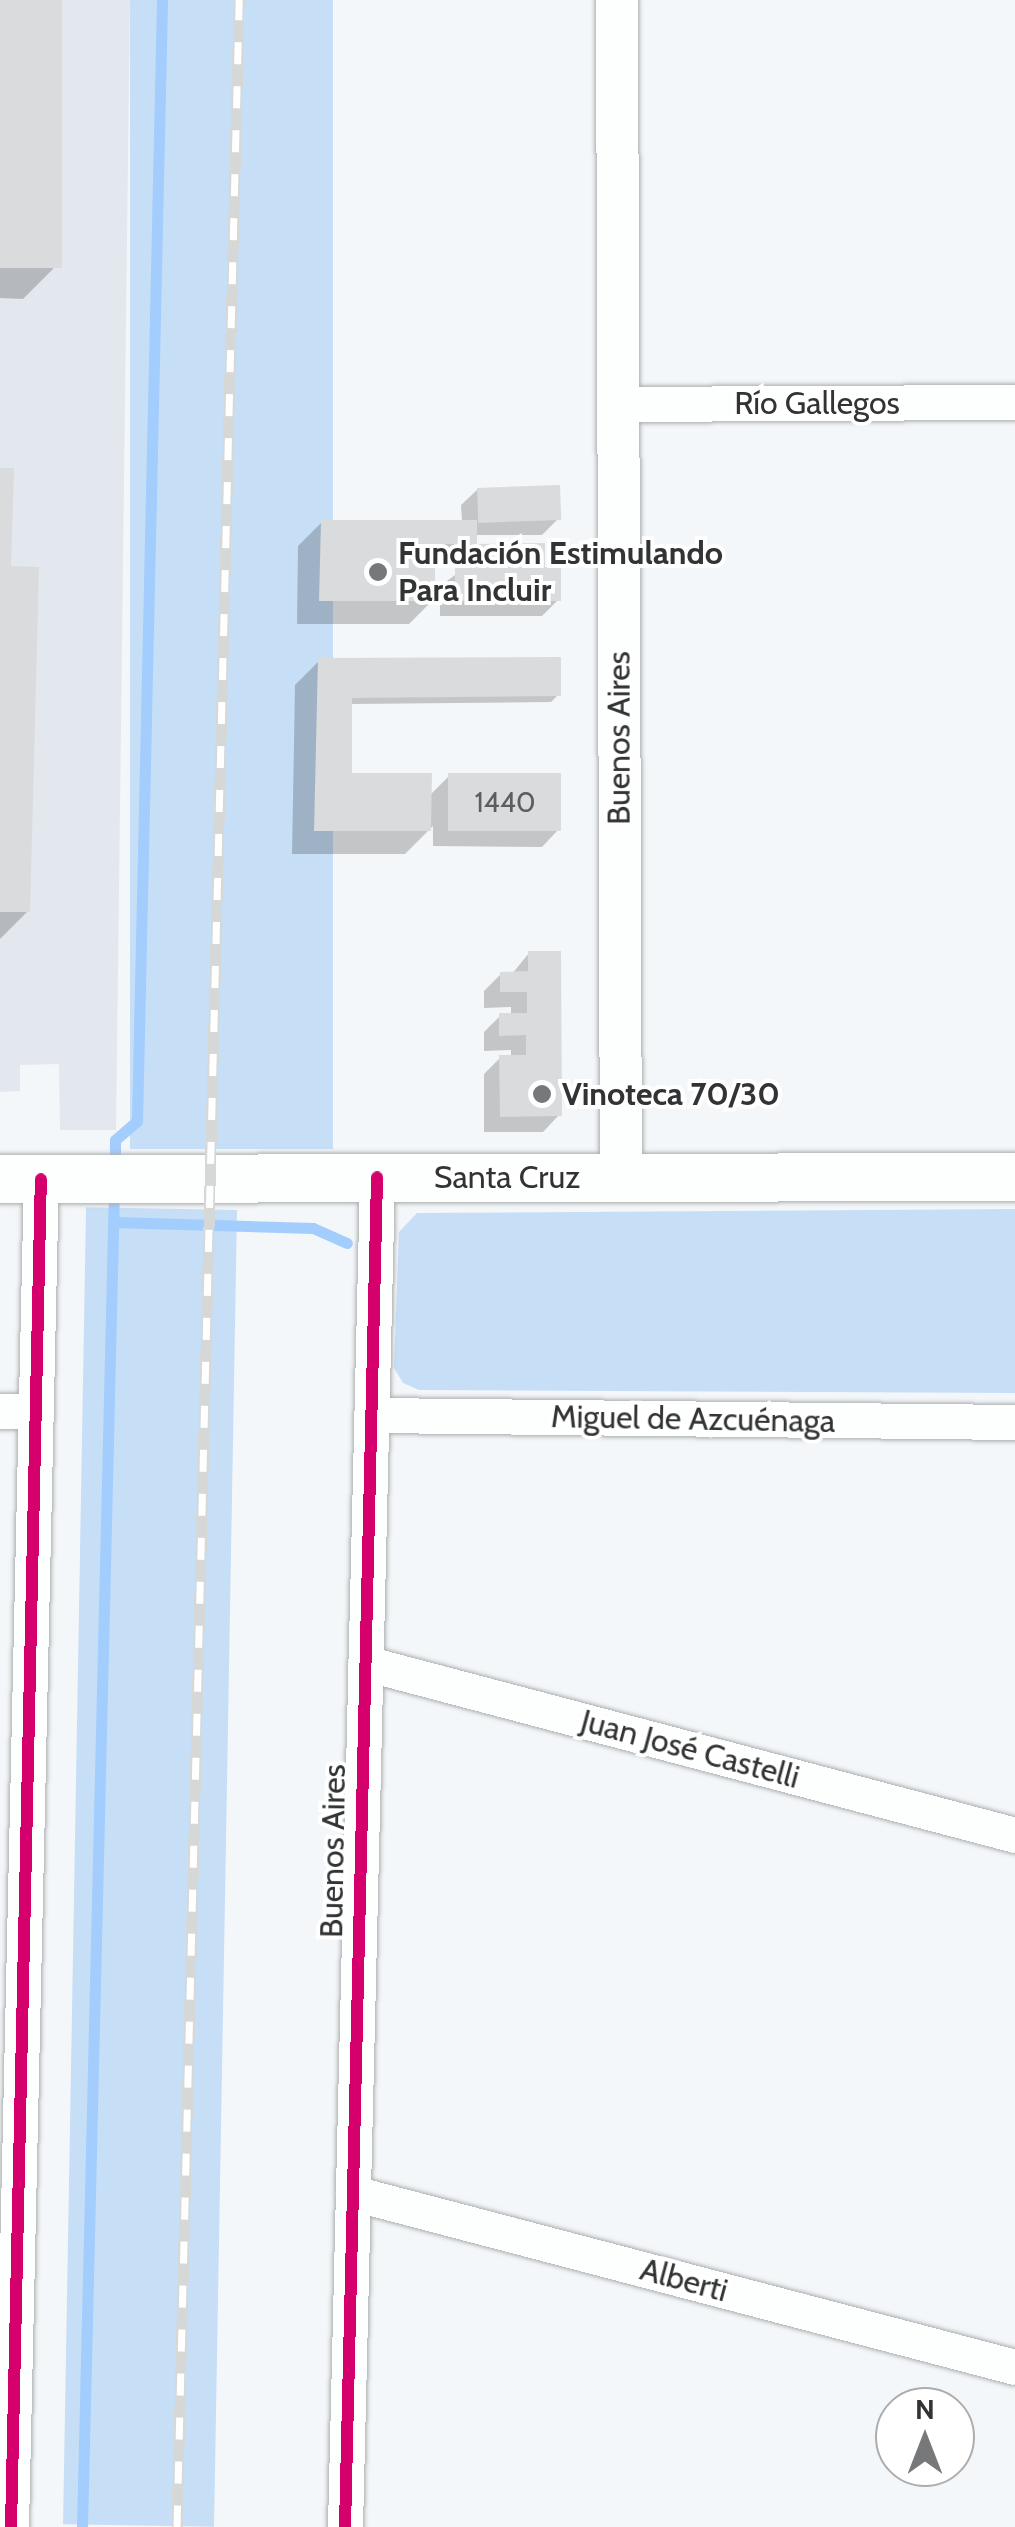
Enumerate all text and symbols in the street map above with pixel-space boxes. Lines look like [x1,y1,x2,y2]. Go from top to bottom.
street label: Río Gallegos [734,384,900,422]
place label: Fundación Estimulando Para Incluir [398,535,723,610]
marker: Fundación Estimulando Para Incluir [367,561,389,583]
street label: Buenos Aires [600,651,638,825]
house number: 1440 [474,785,536,819]
place label: Vinoteca 70/30 [562,1075,780,1113]
marker: Vinoteca 70/30 [531,1083,553,1105]
street label: Santa Cruz [434,1158,580,1196]
street label: Miguel de Azcuénaga [551,1397,835,1441]
street label: Juan José Castelli [577,1701,803,1797]
street label: Buenos Aires [312,1764,354,1938]
street label: Alberti [636,2250,732,2310]
north arrow [875,2387,975,2487]
text: N [915,2392,935,2426]

